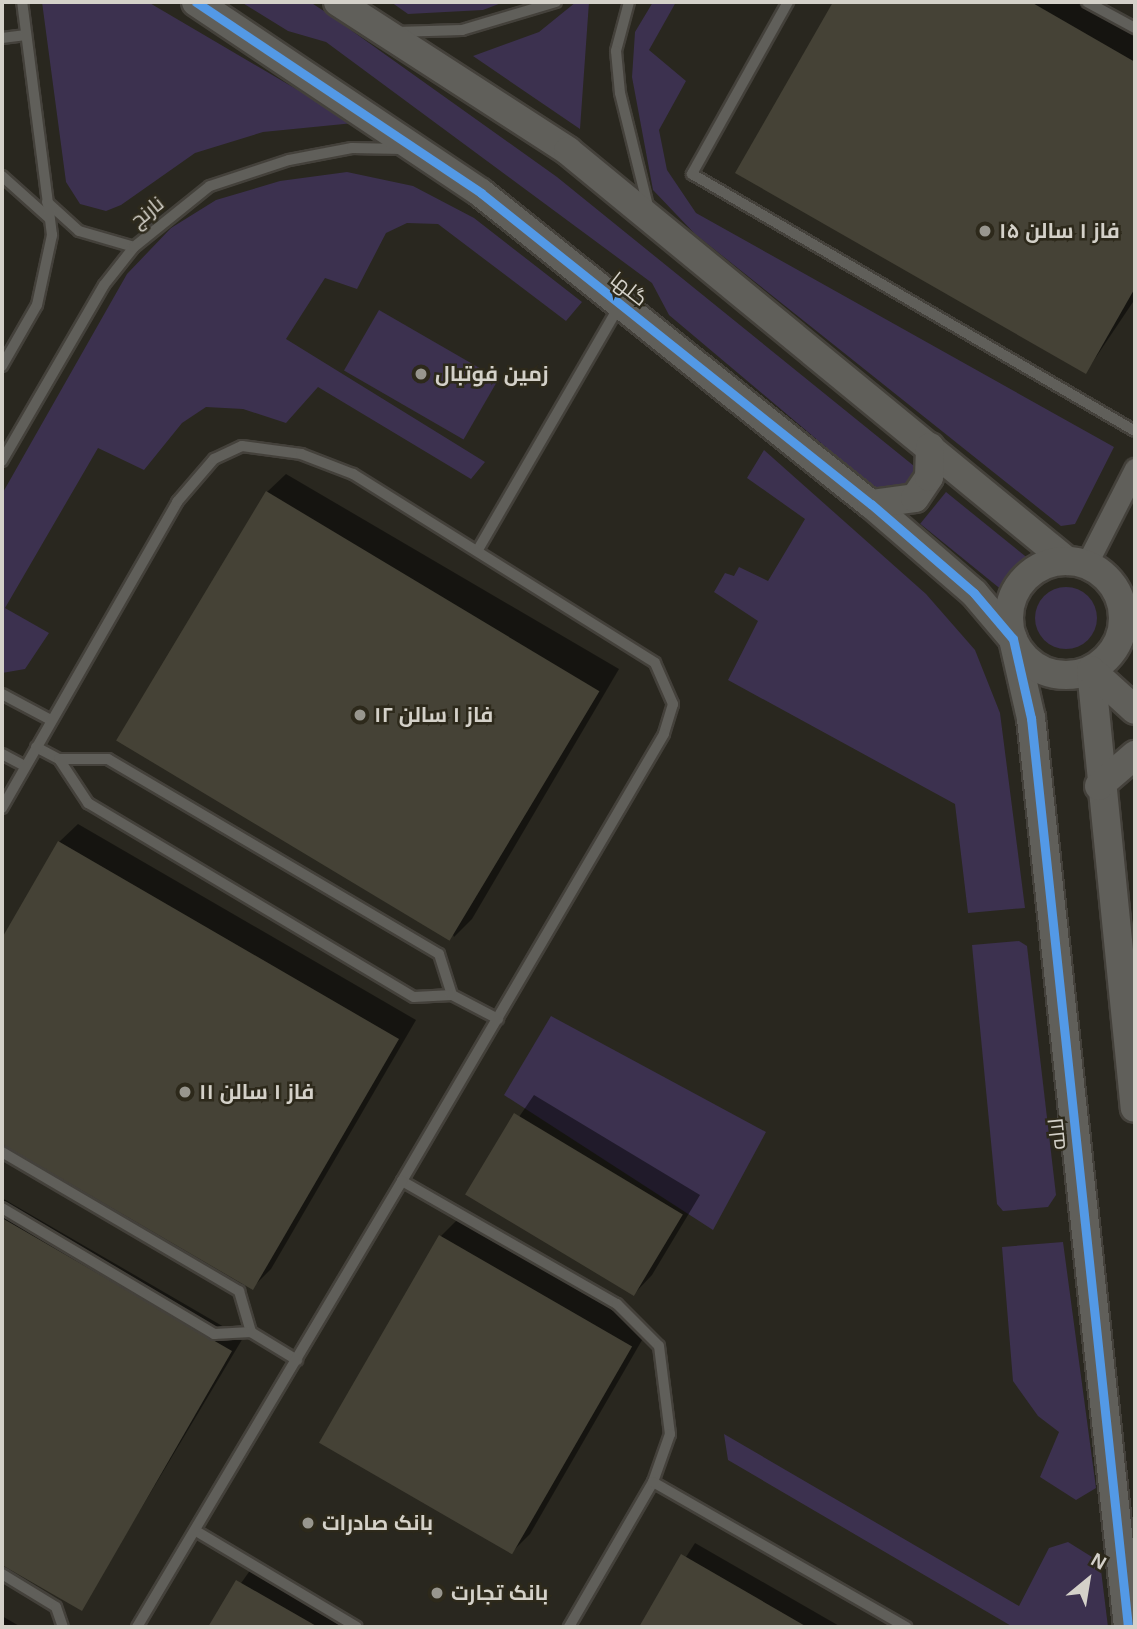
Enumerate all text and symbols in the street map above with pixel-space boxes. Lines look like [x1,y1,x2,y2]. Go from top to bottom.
street label: نارنج [125,191,169,233]
place label: فاز ۱ سالن ۱۵ [999,218,1120,244]
marker: فاز ۱ سالن ۱۵ [977,223,993,239]
street label: گلها [605,267,653,311]
place label: زمین فوتبال [435,361,549,387]
marker: زمین فوتبال [413,366,429,382]
place label: فاز ۱ سالن ۱۲ [374,702,493,728]
marker: فاز ۱ سالن ۱۲ [352,707,368,723]
place label: فاز ۱ سالن ۱۱ [199,1079,314,1105]
marker: فاز ۱ سالن ۱۱ [177,1084,193,1100]
street label: لاله [1043,1117,1071,1151]
place label: بانک صادرات [322,1510,433,1536]
marker: بانک صادرات [300,1515,316,1531]
north arrow [1053,1545,1123,1615]
text: N [1088,1549,1110,1574]
place label: بانک تجارت [451,1580,548,1606]
marker: بانک تجارت [429,1585,445,1601]

